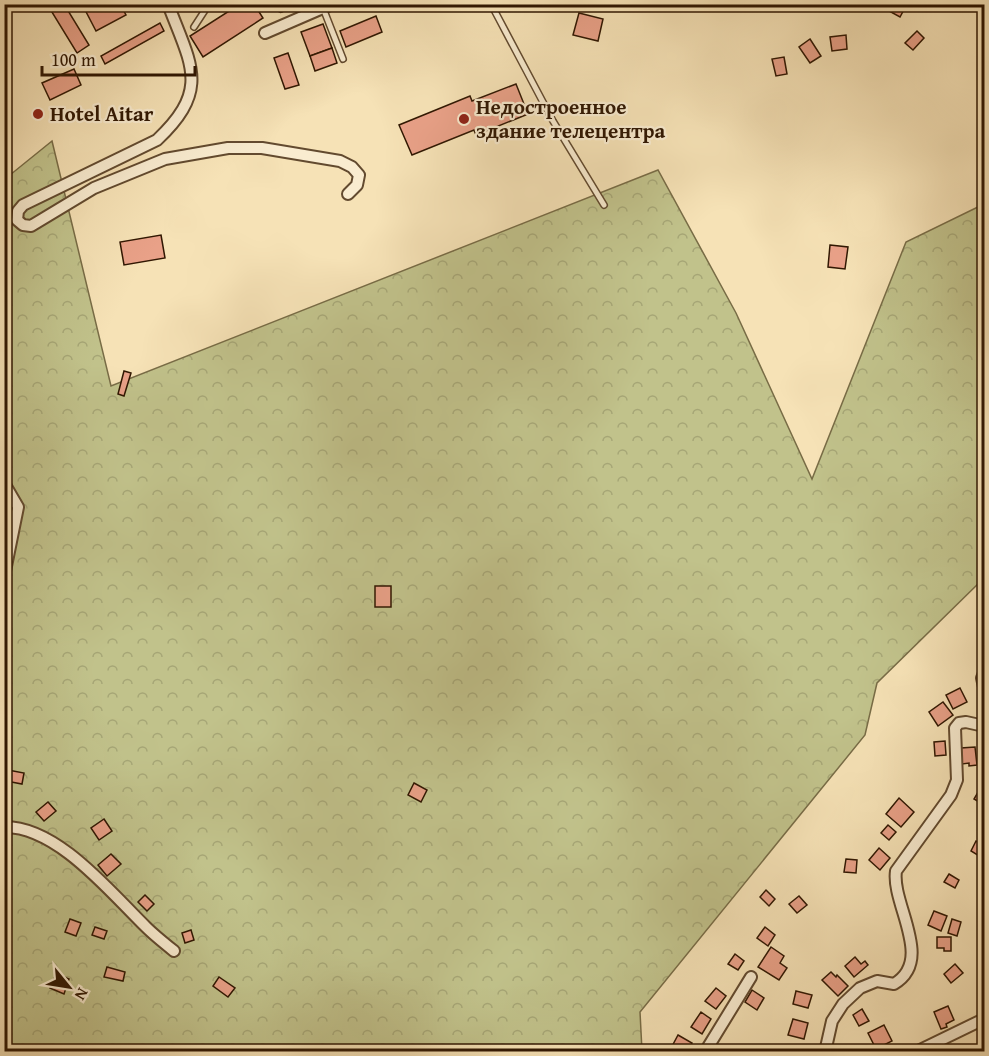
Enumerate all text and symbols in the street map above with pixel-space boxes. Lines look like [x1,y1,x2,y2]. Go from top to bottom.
scale bar [42,39,195,77]
text: 100 m [51,46,96,73]
place label: Недостроенное здание телецентра [476,91,665,146]
place label: Hotel Aitar [50,98,154,129]
marker: Hotel Aitar [31,107,45,121]
marker: Недостроенное здание телецентра [457,112,471,126]
north arrow [39,957,99,1017]
text: N [69,984,95,1005]

